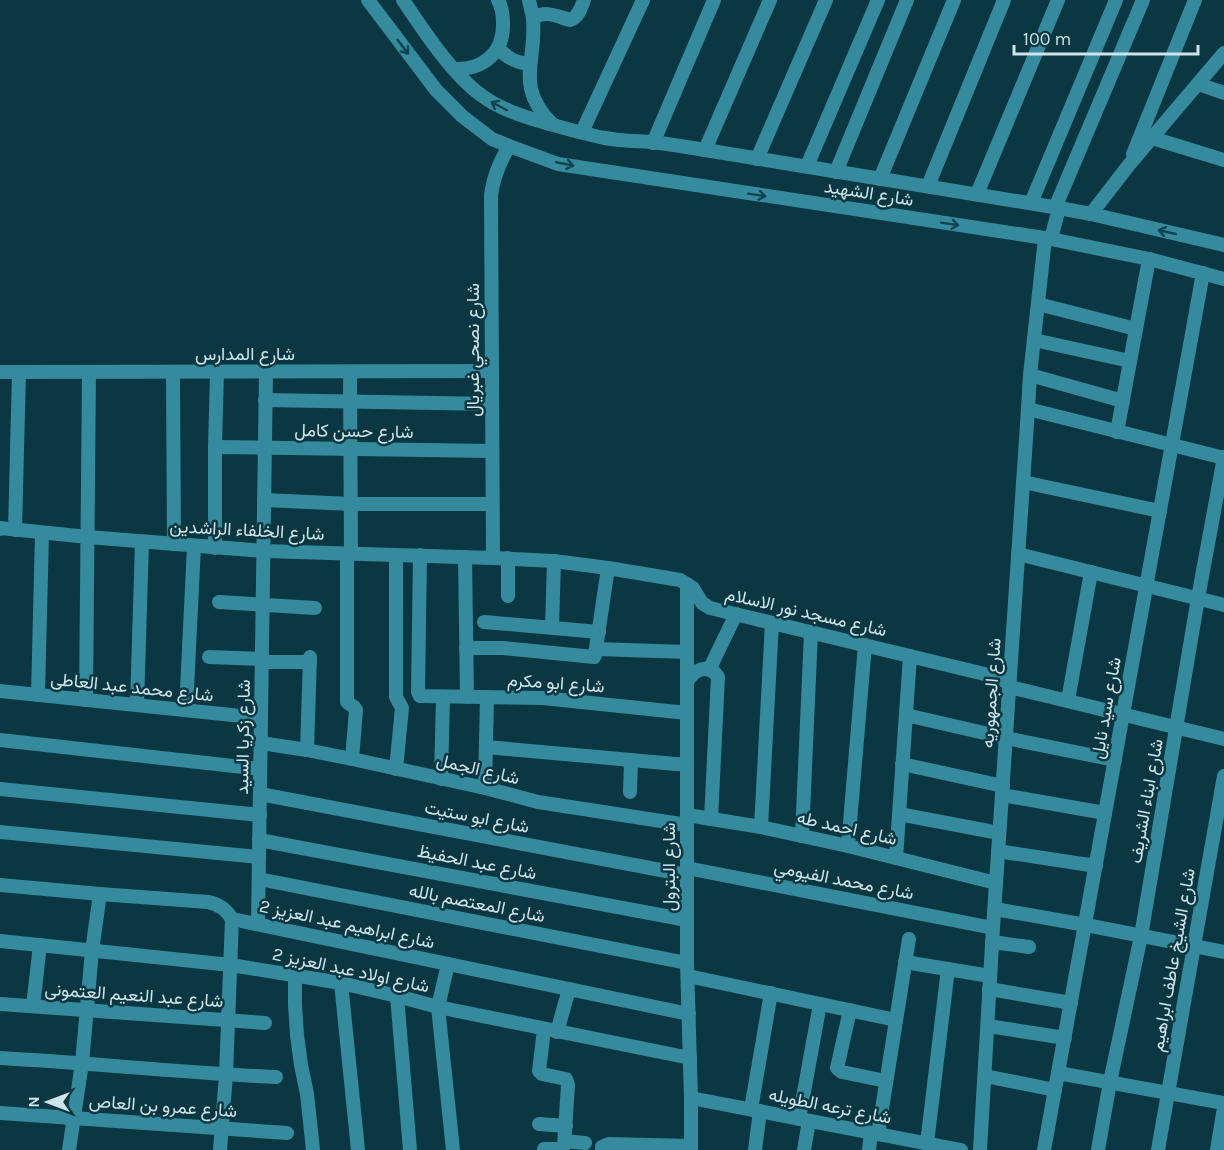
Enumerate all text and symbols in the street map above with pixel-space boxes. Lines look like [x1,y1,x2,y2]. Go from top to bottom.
scale bar [1014,18,1198,56]
text: 100 m [1023,28,1071,50]
one-way arrow [397,39,410,55]
one-way arrow [490,99,508,111]
one-way arrow [554,159,574,170]
street label: شارع الشهيد [823,175,915,212]
one-way arrow [747,189,767,200]
one-way arrow [940,219,959,230]
one-way arrow [1158,226,1177,237]
street label: شارع نصحي غبريال [462,283,488,417]
street label: شارع المدارس [195,343,295,366]
street label: شارع حسن كامل [294,419,414,444]
street label: شارع الخلفاء الراشدين [169,515,325,546]
street label: شارع مسجد نور الاسلام [723,583,889,642]
street label: شارع الجمهوريه [976,637,1007,749]
street label: شارع سيد نايل [1086,655,1127,761]
street label: شارع محمد عبد العاطى [49,668,215,707]
street label: شارع ابو مكرم [507,669,605,698]
street label: شارع زكريا السيد [231,679,256,795]
street label: شارع ابناء الشريف [1124,737,1169,865]
street label: شارع الجمل [434,749,522,790]
street label: شارع ابو ستيت [423,796,531,839]
street label: شارع احمد طه [795,806,899,851]
street label: شارع البترول [658,823,681,911]
street label: شارع عبد الحفيظ [415,840,538,885]
street label: شارع محمد الفيومي [771,856,916,908]
street label: شارع الشيخ عاطف ابراهيم [1146,867,1201,1054]
street label: شارع المعتصم بالله [407,879,547,928]
street label: شارع ابراهيم عبد العزيز 2 [257,895,437,954]
street label: شارع اولاد عبد العزيز 2 [270,943,431,998]
street label: شارع عبد النعيم العتمونى [44,978,224,1013]
north arrow [18,1072,78,1132]
street label: شارع ترعه الطويله [766,1083,893,1130]
street label: شارع عمرو بن العاص [88,1090,238,1123]
text: N [24,1096,43,1108]

